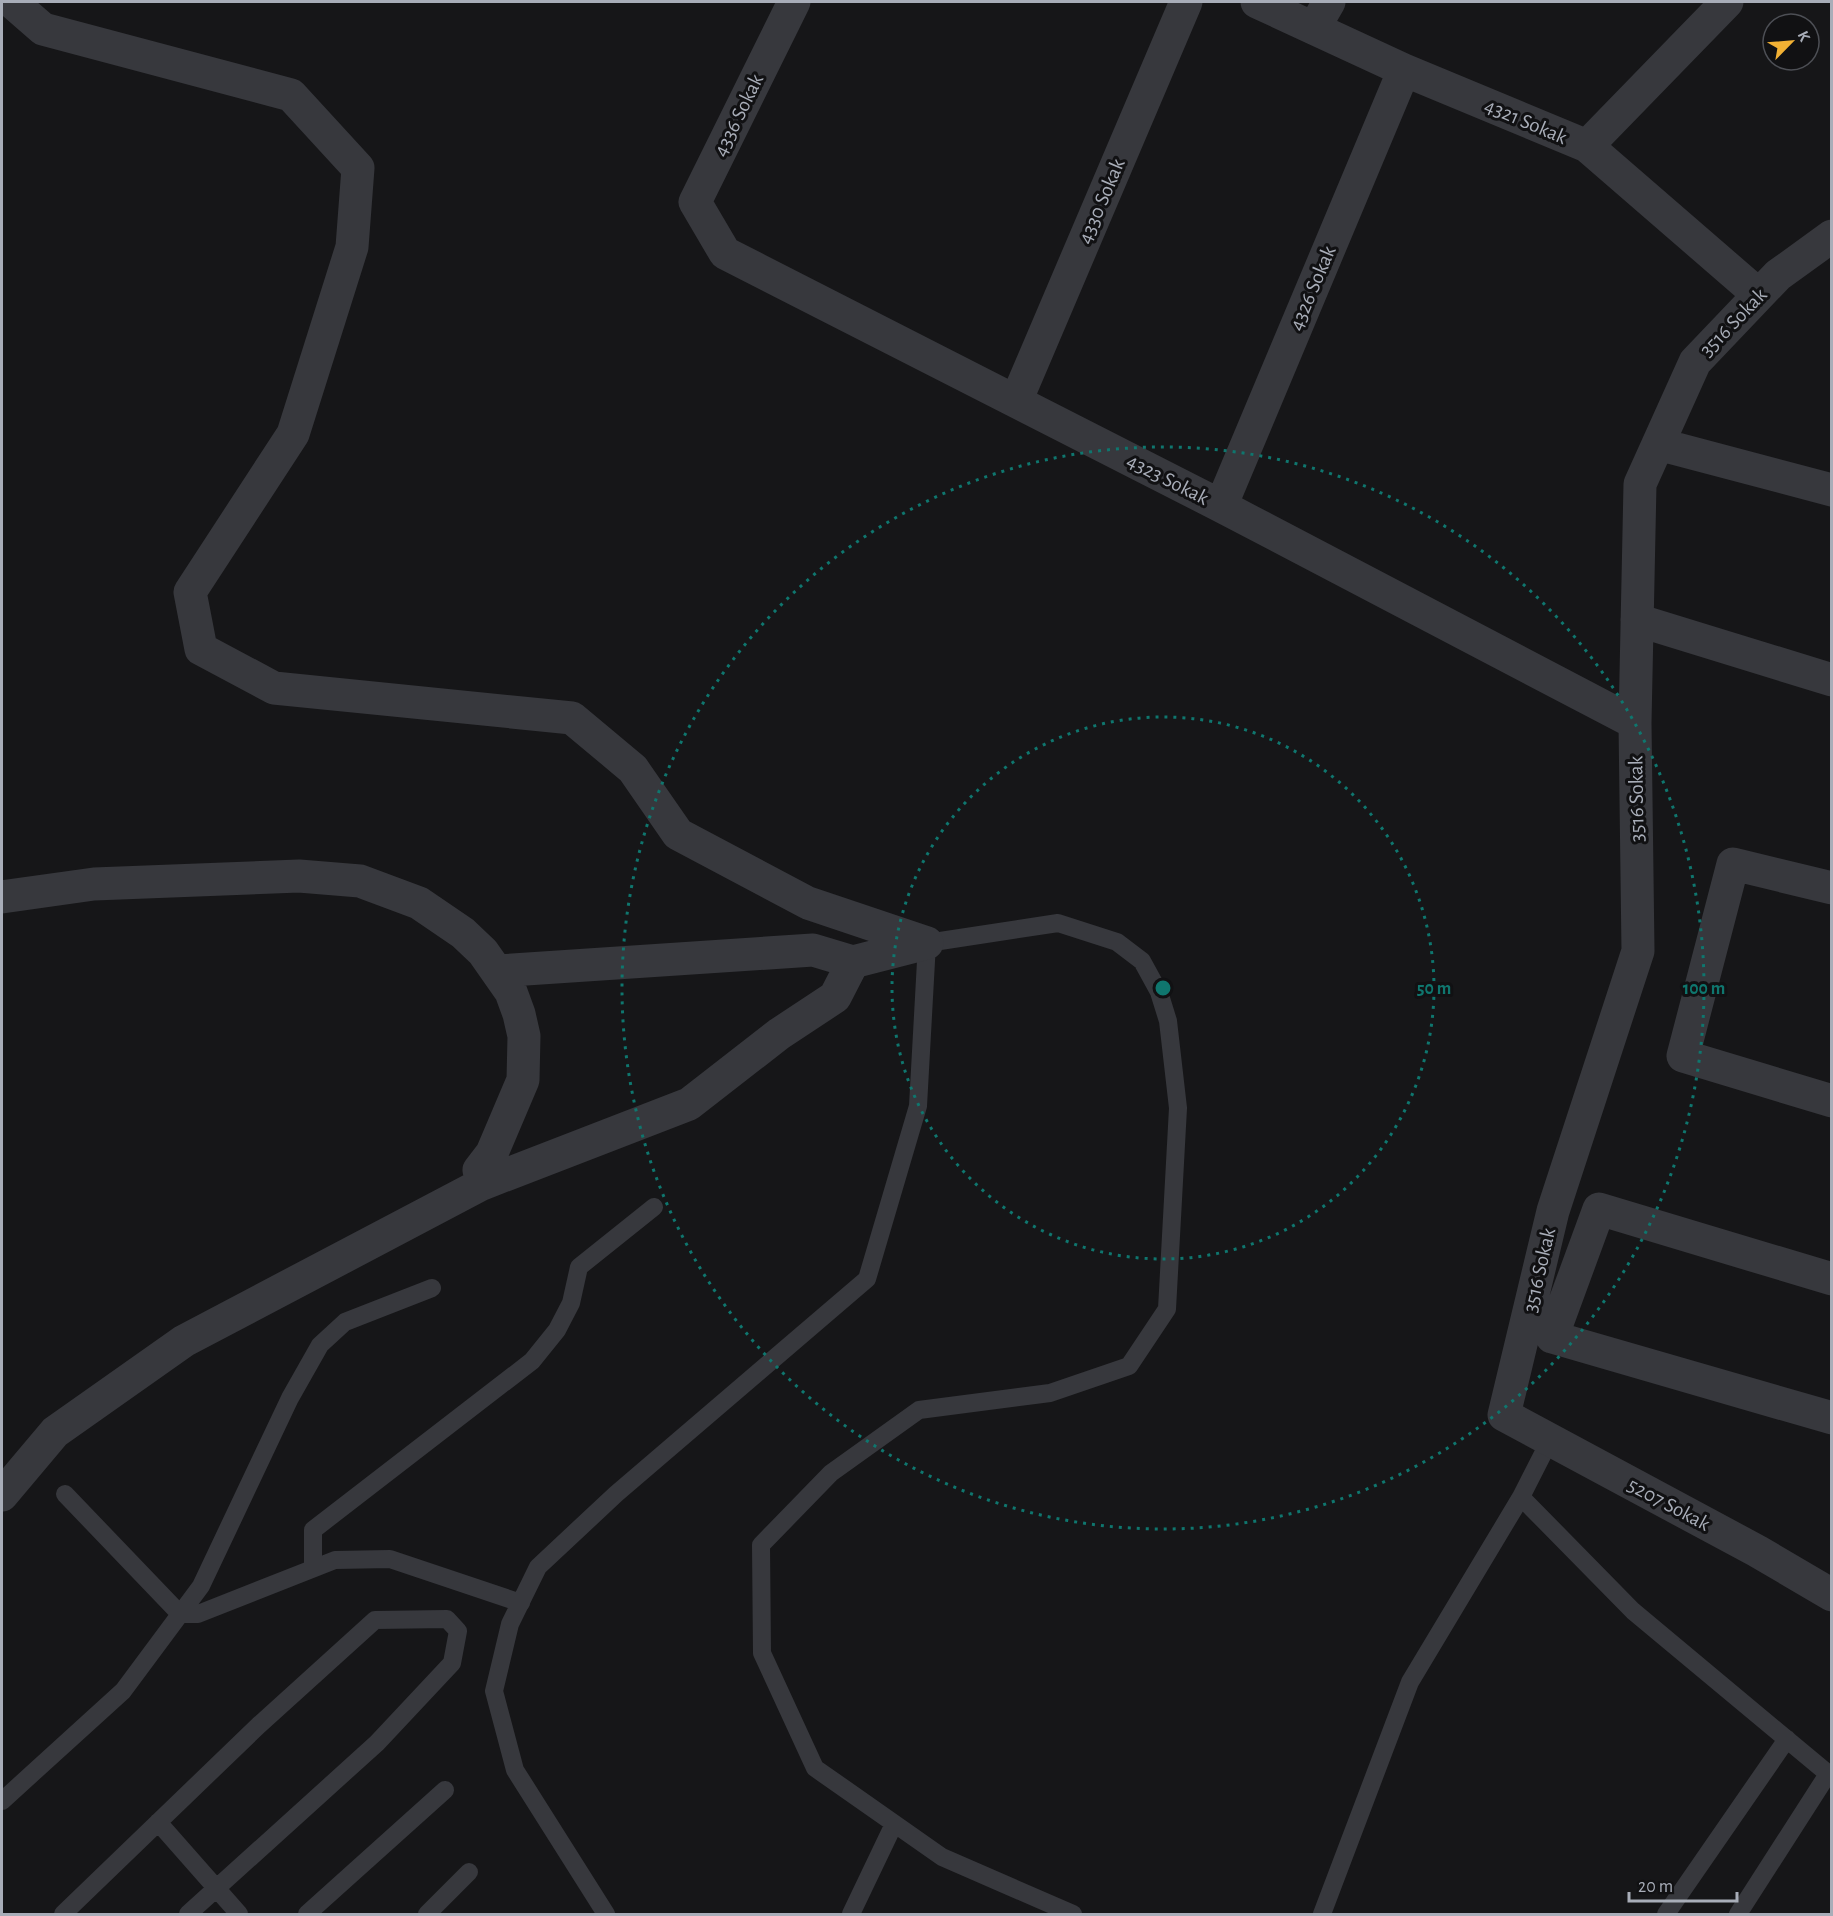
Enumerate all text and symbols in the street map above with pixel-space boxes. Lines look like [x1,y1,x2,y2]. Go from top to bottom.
north arrow [1761,12,1821,72]
text: K [1794,28,1813,44]
street label: 4336 Sokak [710,70,768,160]
street label: 4321 Sokak [1482,95,1570,148]
street label: 4330 Sokak [1074,155,1129,247]
street label: 4326 Sokak [1285,242,1340,334]
street label: 3516 Sokak [1696,284,1771,361]
street label: 4323 Sokak [1124,450,1212,509]
street label: 3516 Sokak [1625,755,1648,842]
centre of rings [1153,978,1173,998]
text: 50 m [1417,980,1451,998]
text: 100 m [1683,980,1725,998]
street label: 3516 Sokak [1520,1225,1560,1314]
street label: 5207 Sokak [1624,1474,1714,1535]
scale bar [1629,1865,1737,1903]
text: 20 m [1638,1878,1673,1896]

